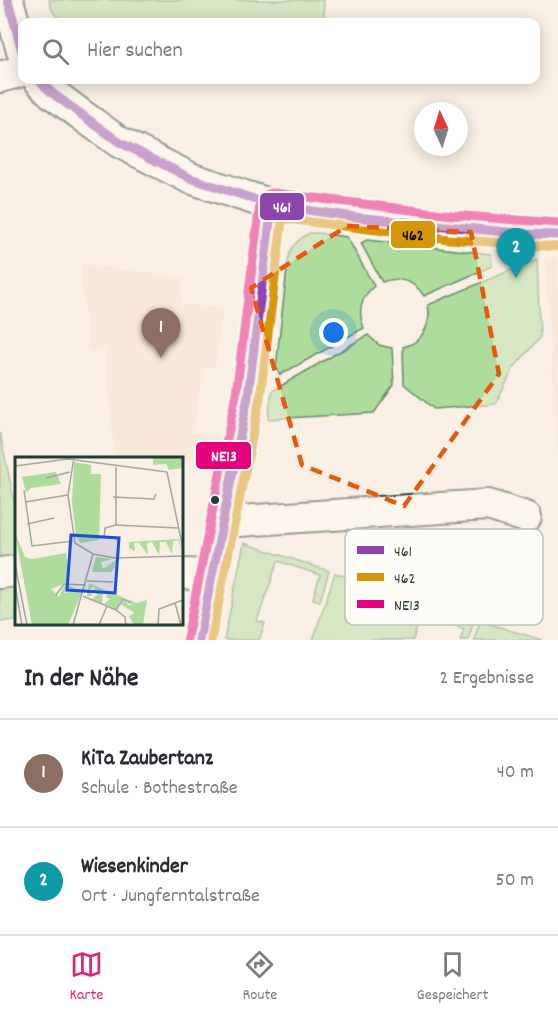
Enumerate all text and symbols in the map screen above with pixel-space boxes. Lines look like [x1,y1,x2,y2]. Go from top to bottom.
search box [18,18,540,84]
icon: search [39,35,72,68]
text: Hier suchen [87,36,183,67]
north arrow [414,102,468,156]
line badge: 461 [259,192,305,221]
text: 461 [273,197,291,220]
line badge: 462 [390,220,436,249]
text: 462 [402,225,424,248]
pin: 2 [496,228,536,278]
pin: 1 [142,308,180,358]
your location [319,318,348,347]
line badge: NE13 [195,441,252,470]
text: NE13 [211,446,237,469]
inset map [15,457,183,625]
unlabelled marker [209,494,221,506]
legend [345,529,543,625]
text: 461 [394,541,412,564]
text: 462 [394,568,415,591]
text: NE13 [394,595,420,618]
text: In der Nähe [24,661,138,698]
text: 2 Ergebnisse [439,665,534,693]
text: KiTa Zaubertanz [81,744,213,775]
text: 1 [41,759,46,787]
text: 40 m [496,759,534,787]
text: Schule · Bothestraße [81,775,238,803]
text: Wiesenkinder [81,852,188,883]
text: 2 [39,867,48,895]
text: 50 m [496,867,534,895]
text: Ort · Jungferntalstraße [81,883,260,911]
tab: Karte [70,948,103,1007]
tab: Route [243,948,277,1007]
tab: Gespeichert [417,948,488,1007]

